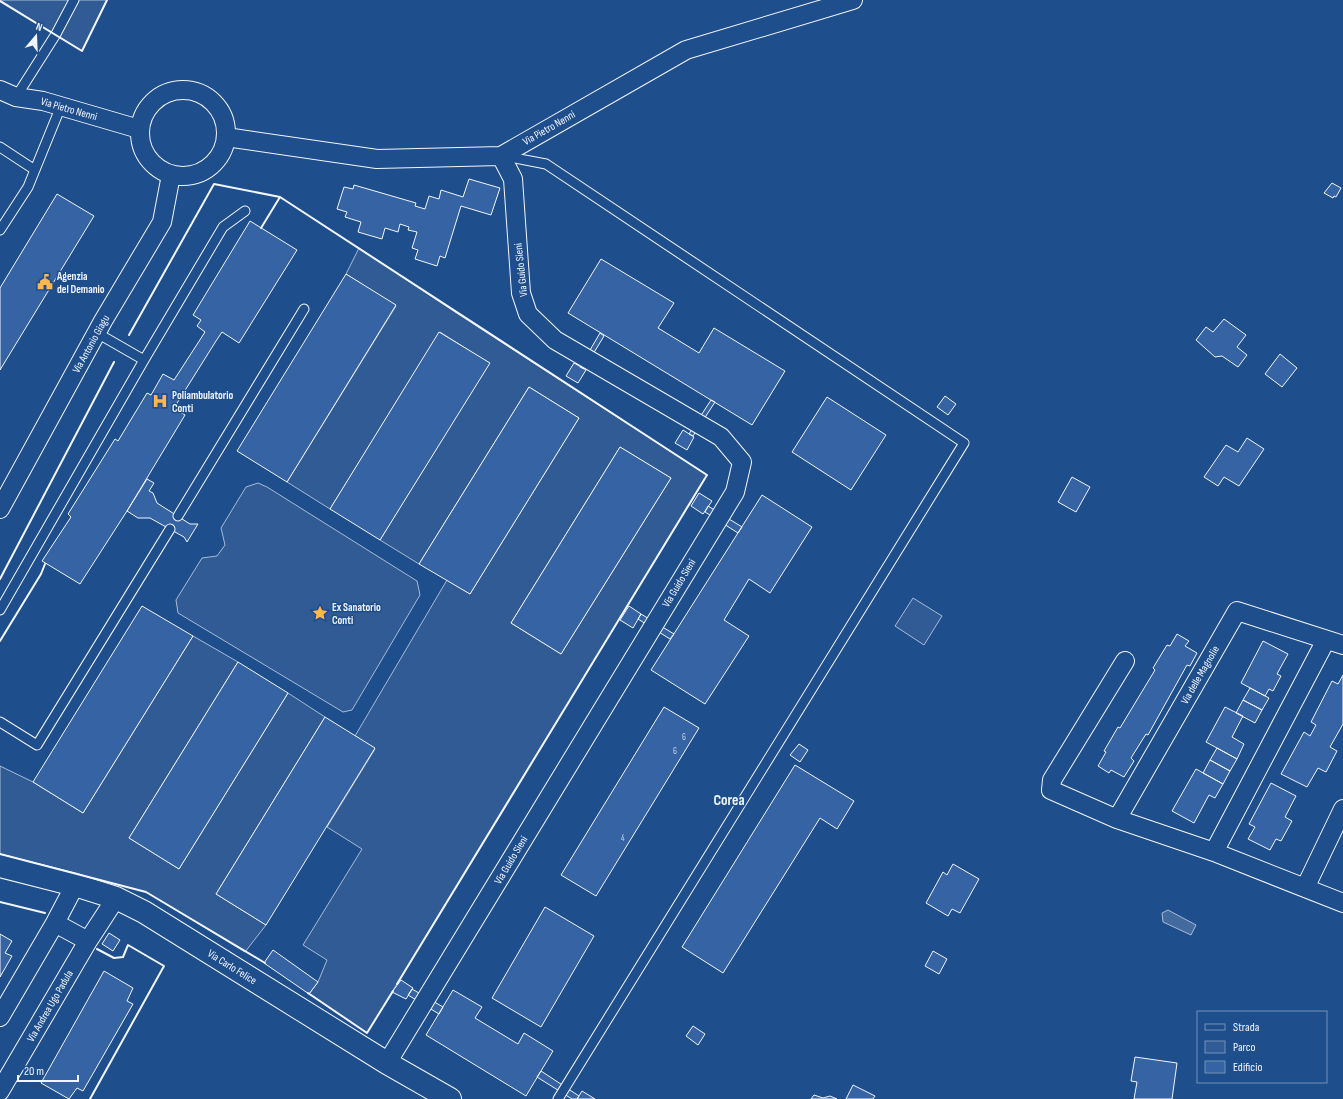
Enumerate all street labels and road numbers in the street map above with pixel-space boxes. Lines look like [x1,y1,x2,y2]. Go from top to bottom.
street label: Via Pietro Nenni [39,95,99,123]
street label: Via Pietro Nenni [521,108,577,148]
street label: Via Guido Sieni [512,242,530,298]
street label: Via Antonio Giagu [70,312,112,375]
street label: Via Guido Sieni [660,557,698,609]
street label: Via delle Magnolie [1178,643,1222,707]
street label: Via Guido Sieni [492,834,530,886]
street label: Via Carlo Felice [205,947,259,987]
street label: Via Andrea Ugo Padula [24,968,76,1044]

